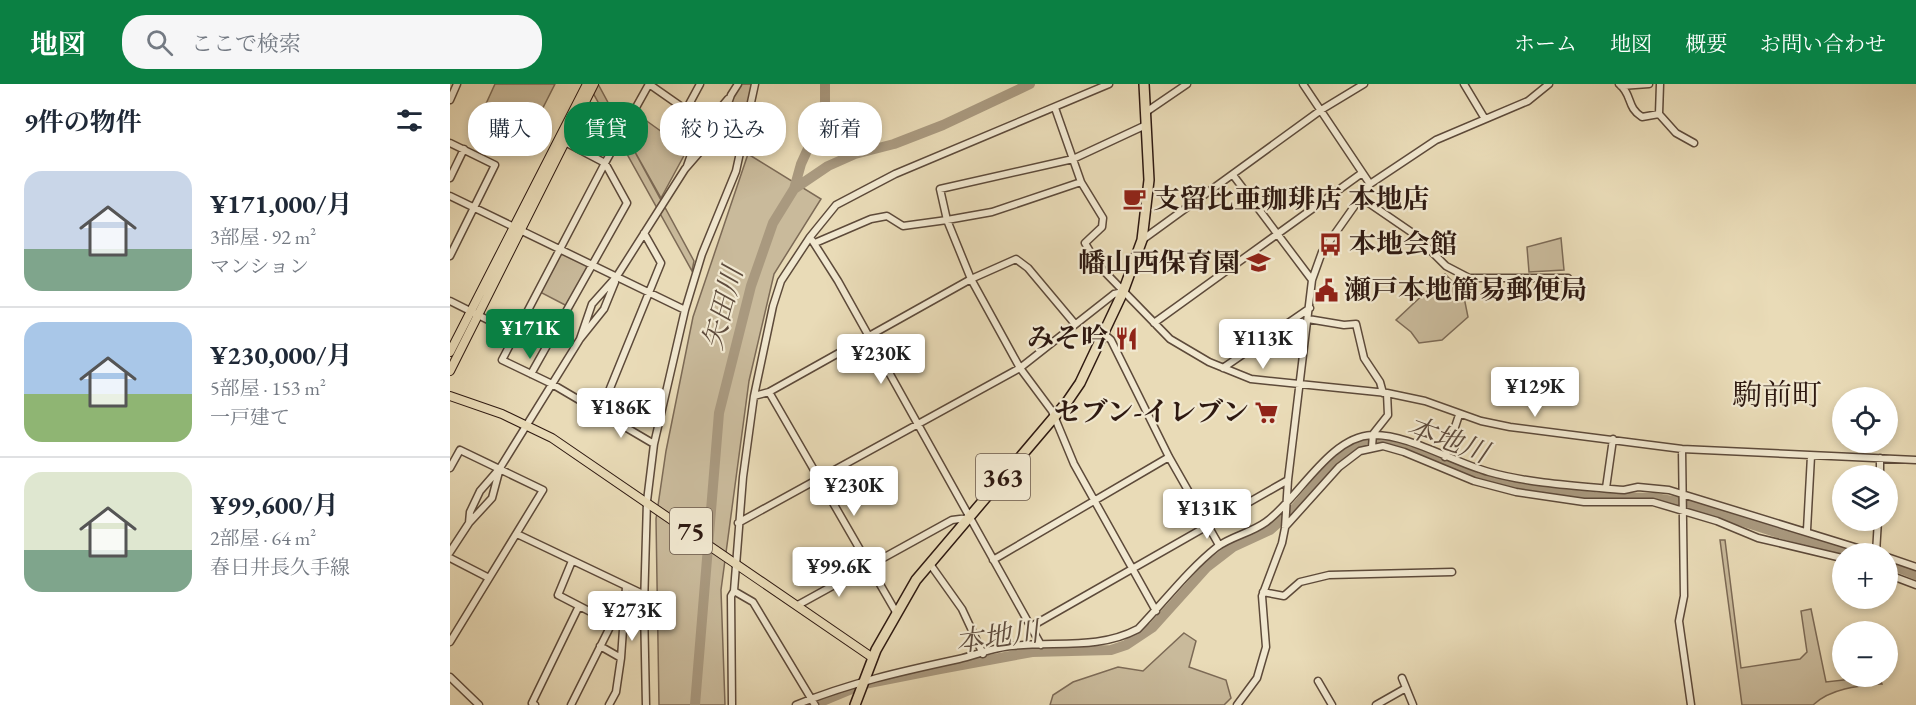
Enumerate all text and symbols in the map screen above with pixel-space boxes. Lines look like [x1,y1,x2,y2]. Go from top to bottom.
search box [122,15,542,69]
text: 地図 [30,26,86,62]
icon: search [143,26,176,59]
text: ここで検索 [191,29,301,58]
text: ホーム [1514,30,1577,57]
text: 地図 [1610,30,1652,57]
text: 概要 [1685,30,1727,57]
text: お問い合わせ [1760,30,1886,57]
chip: 購入 [468,102,552,156]
chip: 賃貸 [564,102,648,156]
chip: 絞り込み [660,102,786,156]
chip: 新着 [798,102,882,156]
icon: filters [393,104,426,137]
text: 9件の物件 [24,105,142,139]
place label: 支留比亜珈琲店 本地店 [1153,181,1429,216]
cafe icon: 支留比亜珈琲店 本地店 [1122,186,1148,212]
text: ¥171,000/月 [210,187,352,221]
icon: home [72,195,144,267]
text: 3部屋 · 92 m² [210,224,316,250]
place label: 本地会館 [1349,226,1457,261]
bus stop icon: 本地会館 [1318,231,1344,257]
place label: 幡山西保育園 [1078,245,1240,280]
school or university icon: 幡山西保育園 [1245,250,1271,276]
text: マンション [210,253,309,279]
water label: 矢田川 [694,260,751,353]
place label: 瀬戸本地簡易郵便局 [1344,272,1587,307]
public building icon: 瀬戸本地簡易郵便局 [1313,277,1339,303]
pin: ¥171K [488,309,572,360]
text: ¥171K [500,315,560,341]
pin: ¥113K [1221,319,1305,370]
place label: みそ吟 [1027,320,1108,355]
restaurant icon: みそ吟 [1113,325,1139,351]
text: ¥113K [1233,325,1293,351]
pin: ¥230K [839,334,923,385]
text: ¥230,000/月 [210,338,352,372]
text: ¥230K [851,340,911,366]
icon: home [72,346,144,418]
pin: ¥129K [1493,367,1577,418]
text: ¥129K [1505,373,1565,399]
text: 5部屋 · 153 m² [210,375,326,401]
district label: 駒前町 [1732,375,1822,414]
map controls [1832,387,1898,687]
button: locate [1832,387,1898,453]
pin: ¥186K [579,388,663,439]
text: ¥186K [591,394,651,420]
place label: セブン-イレブン [1054,394,1249,429]
supermarket icon: セブン-イレブン [1254,399,1280,425]
text: 一戸建て [210,404,290,430]
water label: 本地川 [1402,408,1496,471]
road number: 363 [976,454,1030,500]
button: layers [1832,465,1898,531]
pin: ¥230K [812,466,896,517]
text: ¥230K [824,472,884,498]
text: ¥99,600/月 [210,488,339,522]
pin: ¥131K [1165,489,1249,540]
text: ¥131K [1177,495,1237,521]
icon: home [72,496,144,568]
road number: 75 [670,508,712,554]
text: 2部屋 · 64 m² [210,525,316,551]
button: + [1832,543,1898,609]
pin: ¥99.6K [790,547,888,598]
text: ¥99.6K [807,553,872,579]
text: 春日井長久手線 [210,554,350,580]
pin: ¥273K [590,591,674,642]
text: ¥273K [602,597,662,623]
water label: 本地川 [953,612,1044,660]
button: − [1832,621,1898,687]

